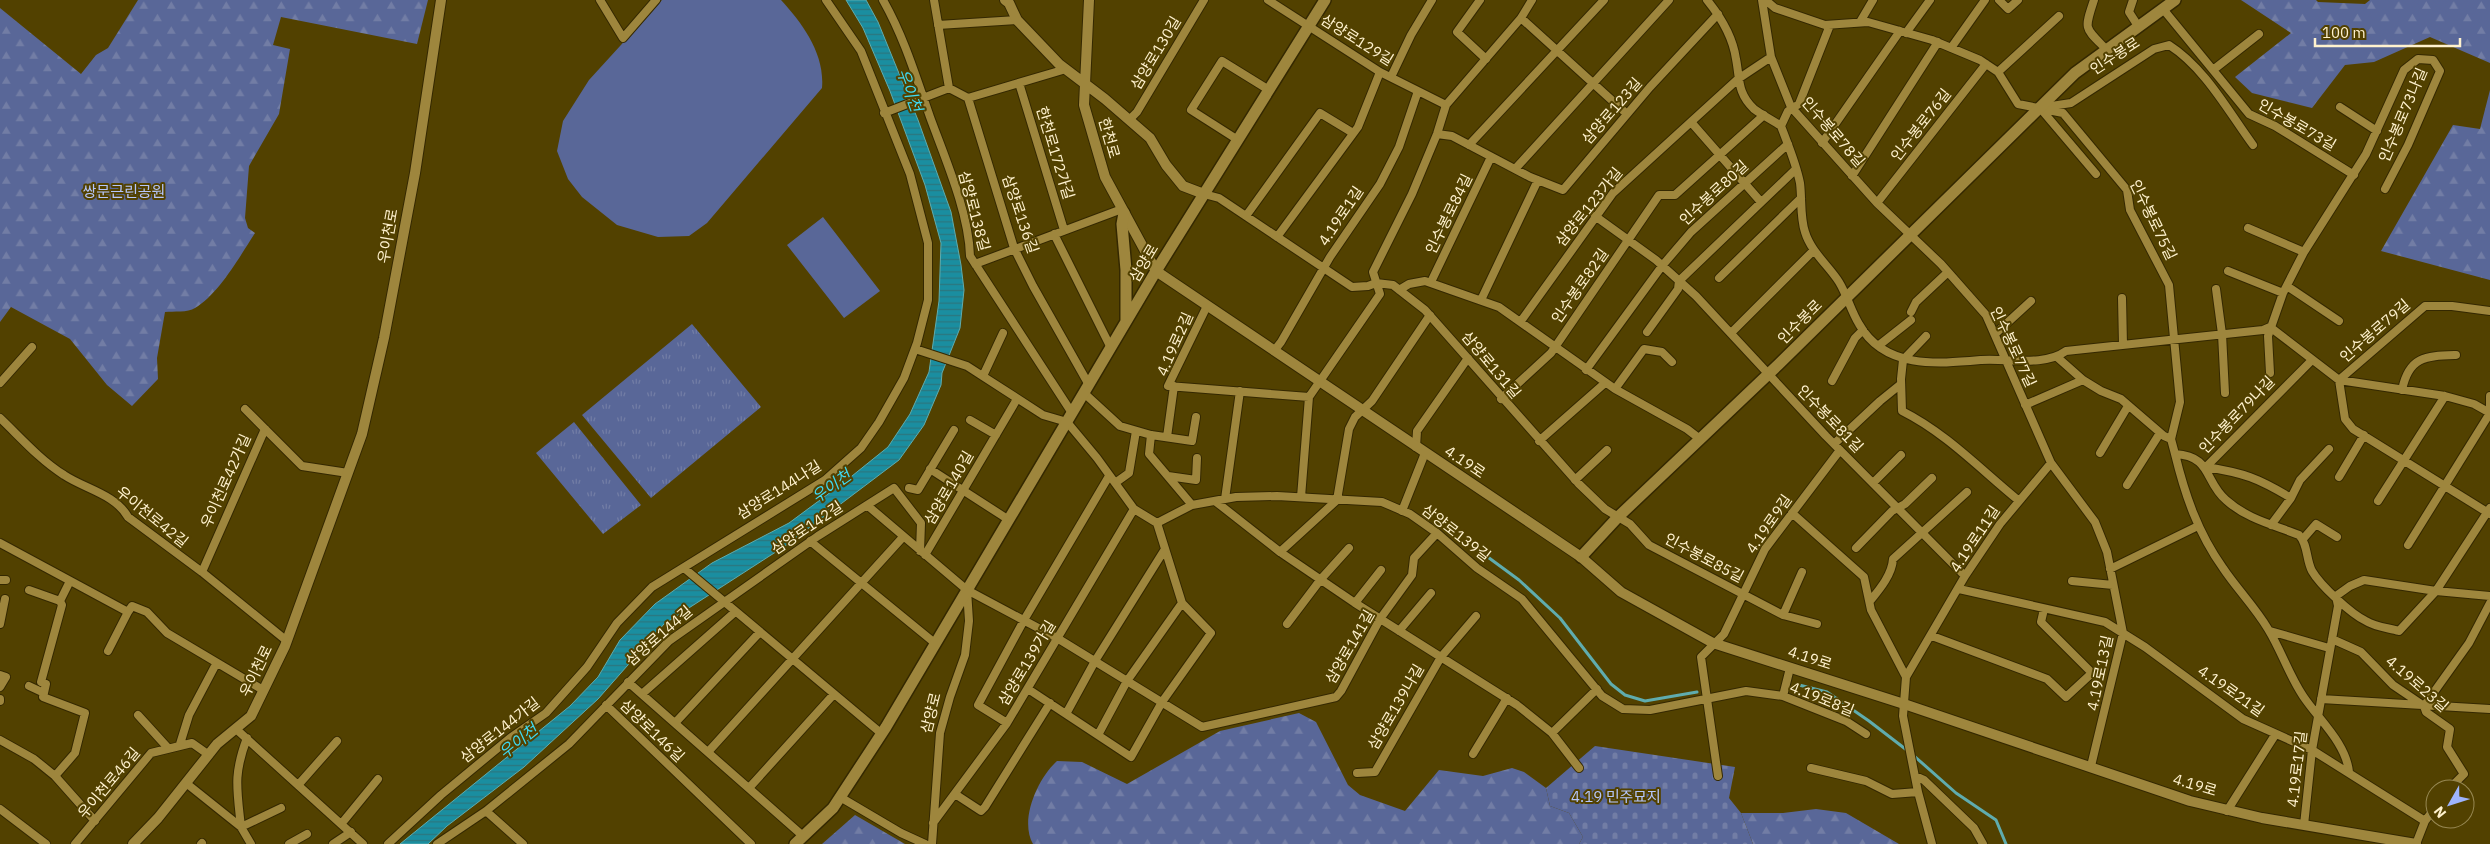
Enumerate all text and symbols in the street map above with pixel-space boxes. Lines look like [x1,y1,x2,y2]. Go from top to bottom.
street label: 삼양로129길 [1317,10,1397,69]
street label: 삼양로130길 [1126,13,1185,93]
scale bar [2315,15,2460,47]
text: 100 m [2322,23,2366,42]
street label: 인수봉로 [2086,33,2143,79]
street label: 인수봉로73나길 [2374,65,2431,165]
water label: 우이천 [893,66,928,116]
street label: 삼양로123길 [1577,73,1646,148]
street label: 인수봉로76길 [1886,85,1955,165]
street label: 인수봉로78길 [1798,93,1869,171]
street label: 인수봉로73길 [2255,95,2340,155]
street label: 한천로172가길 [1032,104,1079,202]
street label: 한천로 [1095,115,1124,160]
street label: 인수봉로80길 [1675,156,1752,229]
street label: 삼양로123가길 [1551,163,1626,250]
street label: 삼양로138길 [955,169,994,253]
street label: 인수봉로84길 [1421,171,1476,257]
street label: 삼양로136길 [998,172,1043,256]
street label: 인수봉로75길 [2126,177,2181,263]
park label: 쌍문근린공원 [83,182,165,201]
street label: 4.19로1길 [1314,182,1367,249]
street label: 우이천로 [373,207,402,265]
street label: 삼양로 [1125,240,1162,285]
street label: 인수봉로82길 [1547,245,1612,327]
street label: 인수봉로 [1773,295,1826,348]
street label: 인수봉로79길 [2336,295,2414,366]
street label: 인수봉로77길 [1986,303,2040,390]
street label: 4.19로2길 [1152,309,1197,379]
street label: 삼양로131길 [1458,327,1525,402]
street label: 인수봉로79나길 [2195,372,2278,458]
street label: 인수봉로81길 [1793,381,1867,457]
street label: 우이천로42가길 [196,431,255,531]
street label: 4.19로 [1441,441,1489,482]
street label: 삼양로140길 [920,447,977,528]
street label: 삼양로144나길 [733,456,824,523]
water label: 우이천 [807,464,857,507]
street label: 우이천로42길 [113,482,192,551]
street label: 4.19로9길 [1741,491,1796,557]
street label: 삼양로142길 [767,497,846,558]
street label: 삼양로139길 [1418,500,1495,565]
street label: 4.19로11길 [1945,502,2004,576]
street label: 인수봉로85길 [1661,529,1747,586]
street label: 삼양로144길 [621,601,696,670]
street label: 삼양로141길 [1321,606,1378,687]
street label: 삼양로139가길 [994,617,1059,709]
street label: 4.19로13길 [2082,633,2117,712]
street label: 우이천로 [235,642,276,700]
street label: 4.19로 [1786,642,1834,673]
street label: 4.19로23길 [2382,651,2452,716]
street label: 삼양로139나길 [1363,660,1428,753]
street label: 4.19로21길 [2194,661,2268,720]
street label: 4.19로8길 [1787,677,1857,720]
street label: 삼양로 [916,690,945,735]
street label: 삼양로144가길 [456,693,543,767]
street label: 삼양로146길 [616,695,689,766]
water label: 우이천 [495,718,543,763]
street label: 4.19로17길 [2282,730,2311,808]
street label: 우이천로46길 [73,743,144,822]
street label: 4.19로 [2171,769,2219,800]
north arrow [2425,779,2475,829]
park label: 4.19 민주묘지 [1571,787,1661,806]
text: N [2430,803,2450,822]

